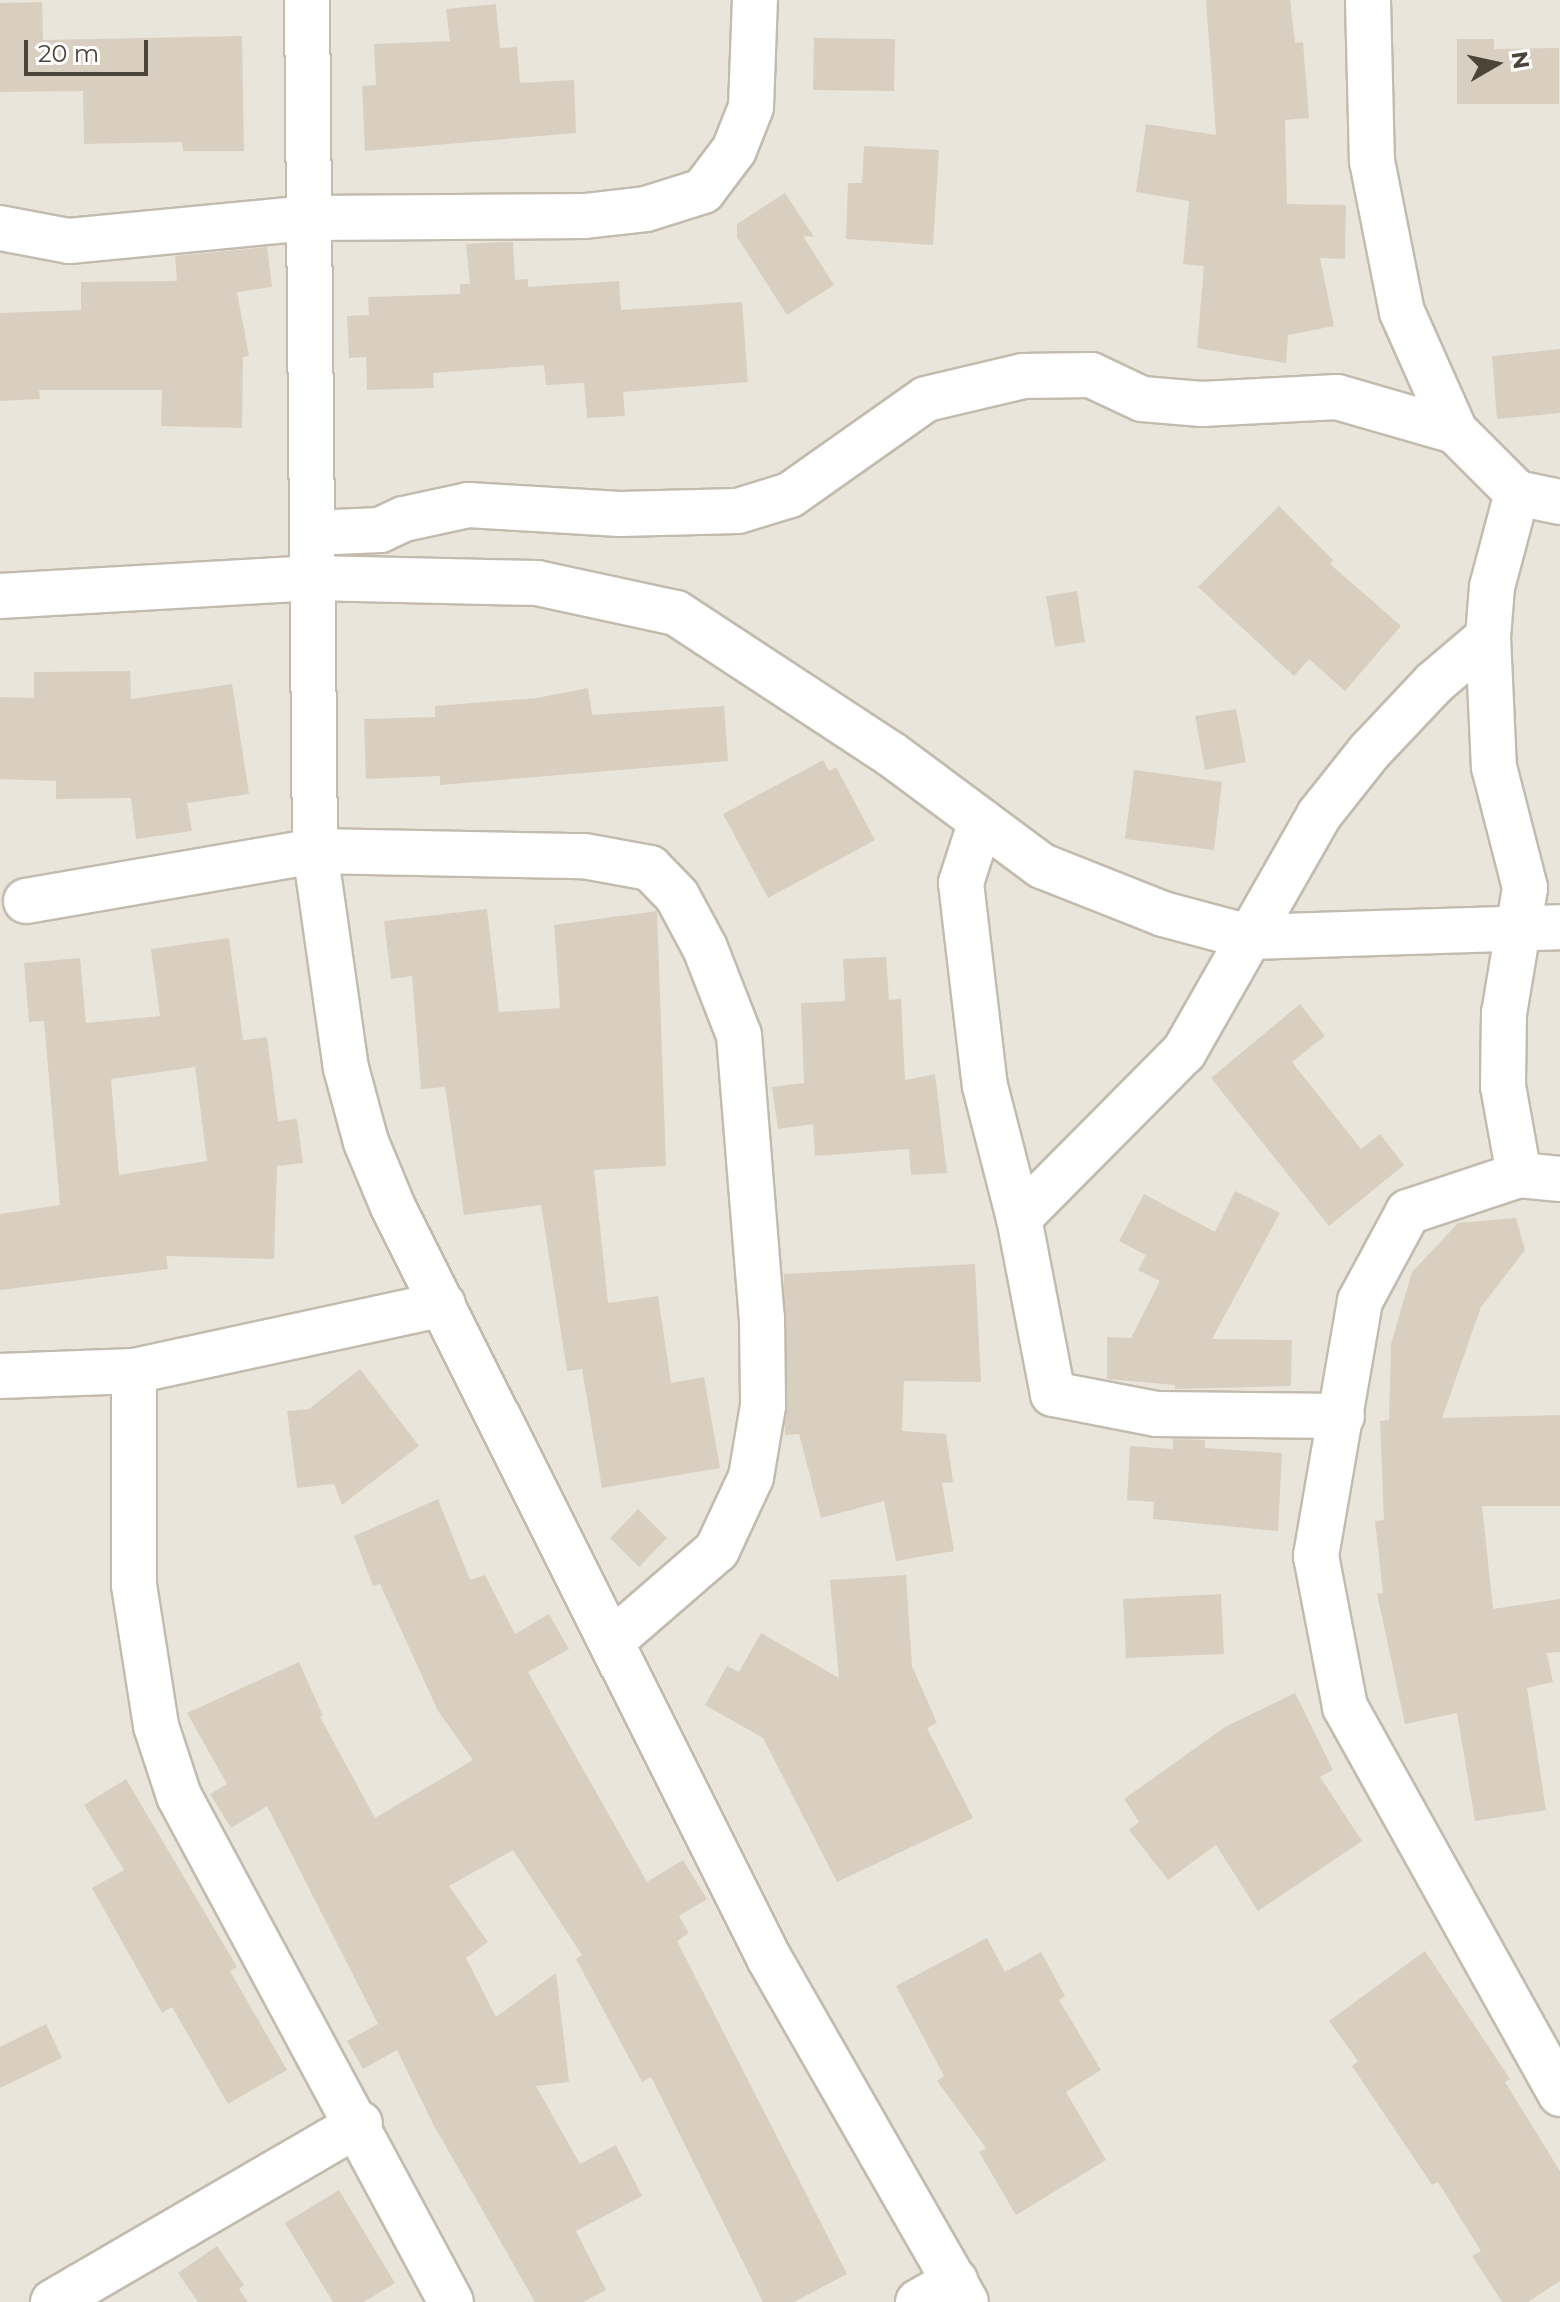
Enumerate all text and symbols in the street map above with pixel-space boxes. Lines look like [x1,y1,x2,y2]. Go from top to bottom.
scale bar [28,24,152,74]
north arrow [1456,24,1536,104]
text: 20 m [38,39,99,68]
text: N [1505,49,1535,71]

